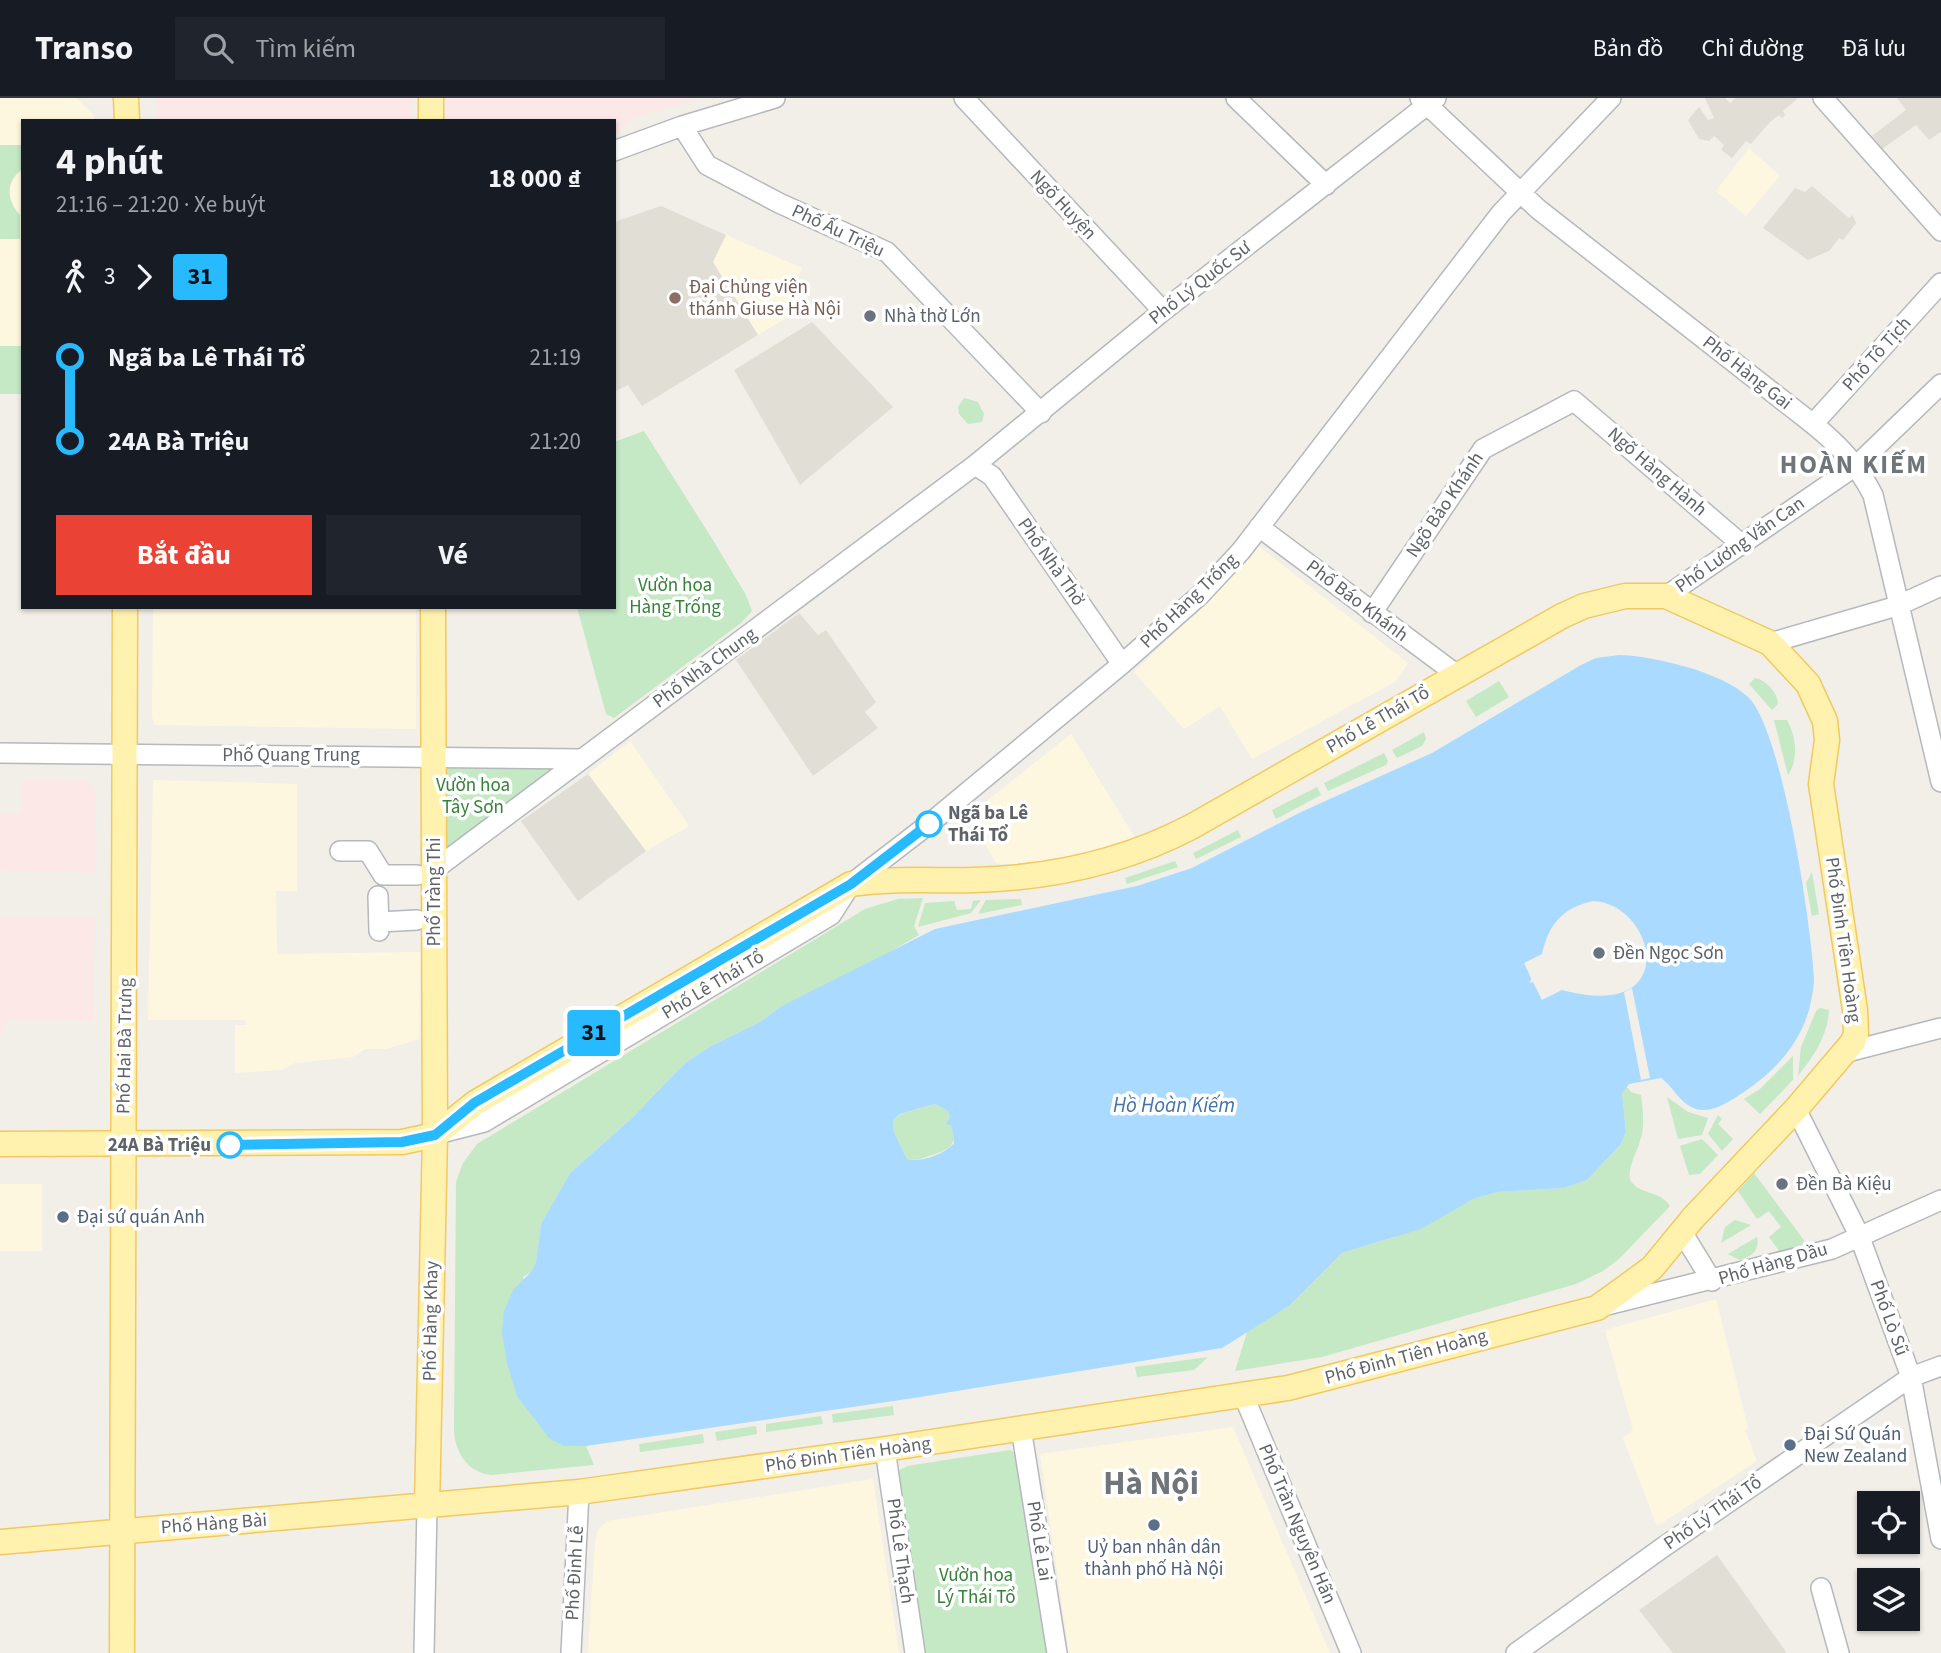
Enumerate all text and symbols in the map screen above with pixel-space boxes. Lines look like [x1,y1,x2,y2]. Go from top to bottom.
search box [175,17,665,80]
text: Transo [35,25,133,72]
icon: search [199,29,237,67]
text: Tìm kiếm [255,30,356,67]
text: Bản đồ [1593,31,1663,66]
text: Chỉ đường [1701,31,1804,66]
text: Đã lưu [1842,31,1906,66]
text: 4 phút [56,135,163,189]
text: 18 000 ₫ [488,160,581,197]
street label: Ngõ Huyện [1023,164,1103,246]
text: 21:16 – 21:20 · Xe buýt [56,188,265,221]
street label: Phố Ấu Triệu [787,198,889,264]
street label: Phố Lý Quốc Sư [1143,234,1257,331]
icon: walk [56,258,94,296]
icon: forward [125,258,163,296]
text: 31 [187,259,213,294]
text: 3 [104,260,115,293]
place label: Đại Chủng viện thánh Giuse Hà Nội [689,274,841,323]
marker: Đại Chủng viện thánh Giuse Hà Nội [667,290,683,306]
place label: Nhà thờ Lớn [884,303,981,330]
marker: Nhà thờ Lớn [862,308,878,324]
street label: Phố Tô Tịch [1836,311,1918,397]
street label: Phố Hàng Gai [1697,329,1797,417]
text: Ngã ba Lê Thái Tổ [108,339,305,376]
text: 21:19 [530,341,581,374]
street label: Ngõ Hàng Hành [1601,421,1713,523]
text: 24A Bà Triệu [108,423,249,460]
text: 21:20 [530,425,581,458]
district label: HOÀN KIẾM [1780,446,1928,483]
street label: Ngõ Bảo Khánh [1400,447,1490,563]
street label: Phố Lương Văn Can [1670,490,1810,600]
street label: Phố Nhà Thờ [1011,512,1091,612]
button: Bắt đầu [56,515,312,595]
button: Vé [326,515,581,595]
street label: Phố Hàng Trống [1134,547,1244,655]
street label: Phố Báo Khánh [1300,554,1414,648]
park label: Vườn hoa Hàng Trống [629,572,721,621]
street label: Phố Nhà Chung [647,621,763,715]
street label: Phố Lê Thái Tổ [1321,680,1435,760]
street label: Phố Quang Trung [222,742,360,769]
park label: Vườn hoa Tây Sơn [436,772,510,821]
place label: Ngã ba Lê Thái Tổ [948,800,1028,849]
marker: Ngã ba Lê Thái Tổ [916,811,942,837]
street label: Phố Tràng Thi [421,837,448,947]
street label: Phố Đinh Tiên Hoàng [1818,855,1868,1025]
place label: Đền Ngọc Sơn [1613,940,1724,967]
street label: Phố Lê Thái Tổ [657,944,769,1026]
marker: Đền Ngọc Sơn [1591,945,1607,961]
street label: Phố Hai Bà Trưng [110,977,140,1114]
line badge: 31 [562,1010,626,1056]
text: 31 [581,1015,607,1050]
water label: Hồ Hoàn Kiếm [1113,1090,1235,1120]
place label: 24A Bà Triệu [108,1132,211,1159]
marker: 24A Bà Triệu [217,1132,243,1158]
place label: Đền Bà Kiệu [1796,1171,1892,1198]
marker: Đền Bà Kiệu [1774,1176,1790,1192]
place label: Đại sứ quán Anh [77,1204,205,1231]
marker: Đại sứ quán Anh [55,1209,71,1225]
street label: Phố Hàng Dầu [1715,1236,1831,1292]
street label: Phố Hàng Khay [416,1260,446,1382]
street label: Phố Lò Sũ [1863,1276,1915,1360]
street label: Phố Đinh Tiên Hoàng [1322,1322,1491,1392]
place label: Đại Sứ Quán New Zealand [1804,1421,1907,1470]
street label: Phố Đinh Tiên Hoàng [763,1430,933,1480]
marker: Đại Sứ Quán New Zealand [1782,1437,1798,1453]
street label: Phố Trần Nguyên Hãn [1251,1440,1343,1608]
district label: Hà Nội [1103,1460,1199,1507]
street label: Phố Lý Thái Tổ [1658,1469,1768,1557]
map controls [1857,1491,1920,1631]
button: locate [1857,1491,1920,1554]
street label: Phố Lê Thạch [879,1496,921,1606]
street label: Phố Lê Lai [1019,1499,1059,1583]
street label: Phố Hàng Bài [160,1507,268,1541]
marker: Uỷ ban nhân dân thành phố Hà Nội [1146,1517,1162,1533]
street label: Phố Đinh Lễ [559,1525,591,1621]
place label: Uỷ ban nhân dân thành phố Hà Nội [1085,1534,1223,1583]
park label: Vườn hoa Lý Thái Tổ [936,1562,1016,1611]
button: layers [1857,1568,1920,1631]

